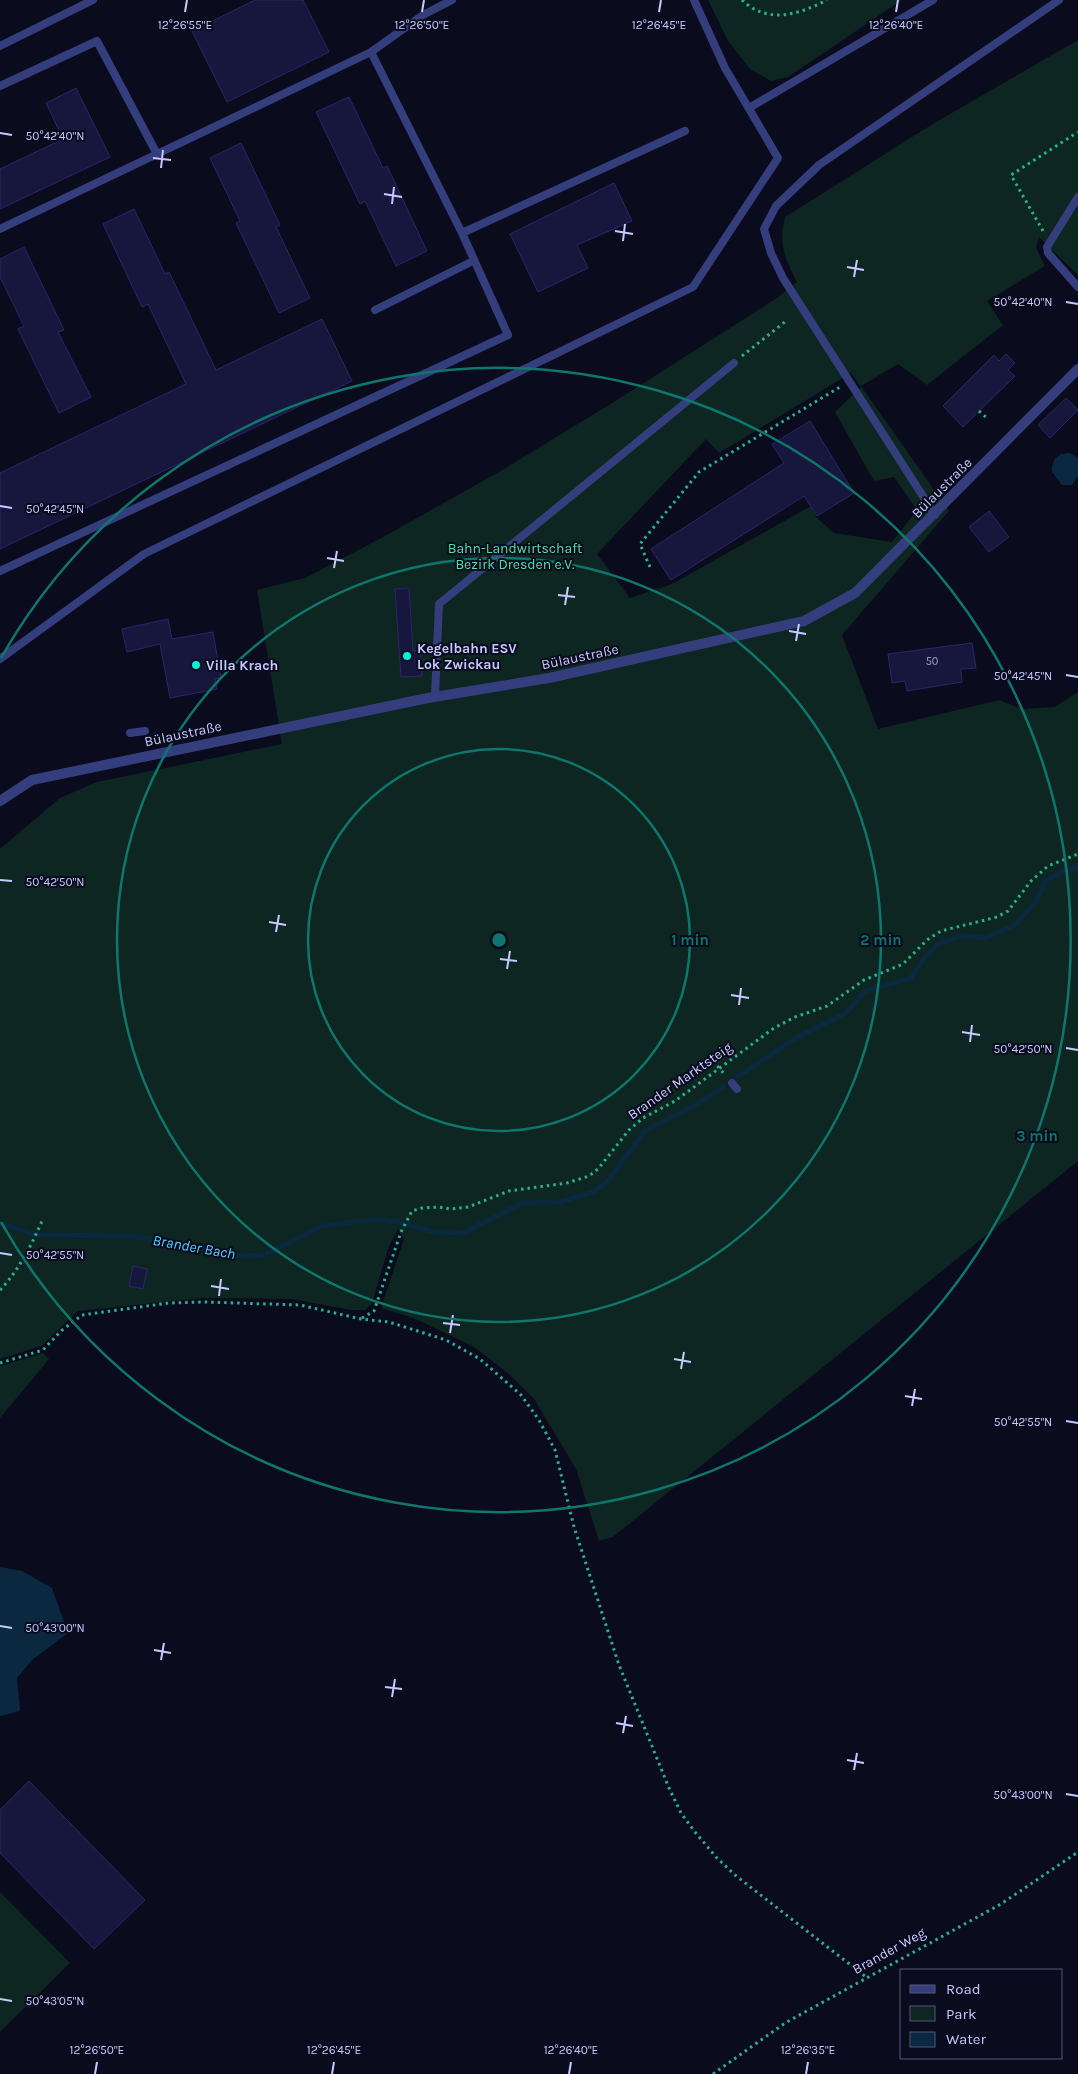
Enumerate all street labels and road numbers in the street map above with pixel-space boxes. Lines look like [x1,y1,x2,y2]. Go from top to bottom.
street label: Bülaustraße [908,454,976,522]
street label: Bülaustraße [540,641,620,673]
street label: Bülaustraße [143,718,223,750]
street label: Brander Marktsteig [625,1039,736,1123]
street label: Brander Weg [849,1924,929,1978]

